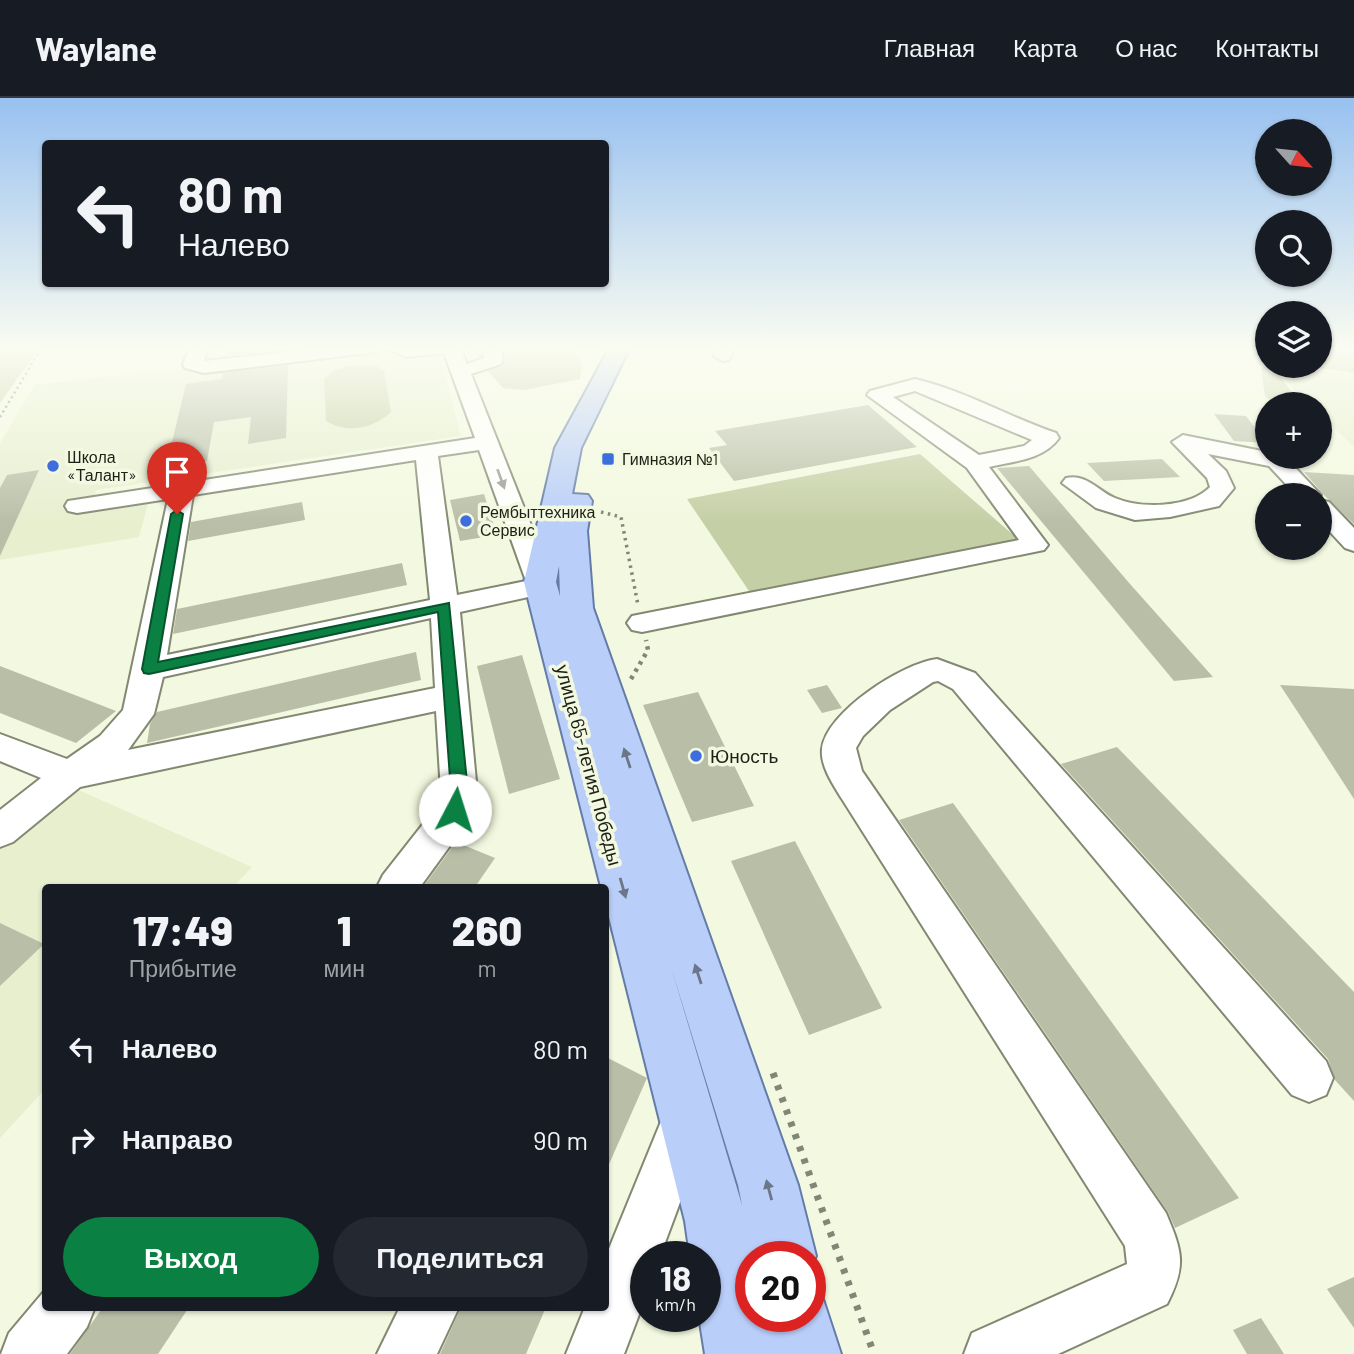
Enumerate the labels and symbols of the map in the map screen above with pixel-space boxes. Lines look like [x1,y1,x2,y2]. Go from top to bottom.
north arrow [1255,119,1332,196]
pin [147,442,207,514]
place label: Школа «Талант» [67,447,137,484]
place label: Гимназия №1 [622,449,718,468]
marker: Гимназия №1 [600,451,616,467]
marker: Школа «Талант» [45,458,61,474]
one-way arrow [496,469,507,490]
place label: Рембыттехника Сервис [480,502,596,539]
marker: Рембыттехника Сервис [458,513,474,529]
street label: улица 65-летия Победы [552,662,627,868]
place label: Юность [710,744,778,767]
one-way arrow [621,747,631,768]
marker: Юность [688,748,704,764]
position arrow [418,773,492,847]
one-way arrow [618,878,628,899]
one-way arrow [692,963,703,984]
one-way arrow [763,1179,774,1201]
speed limit sign: 20 [735,1241,826,1332]

